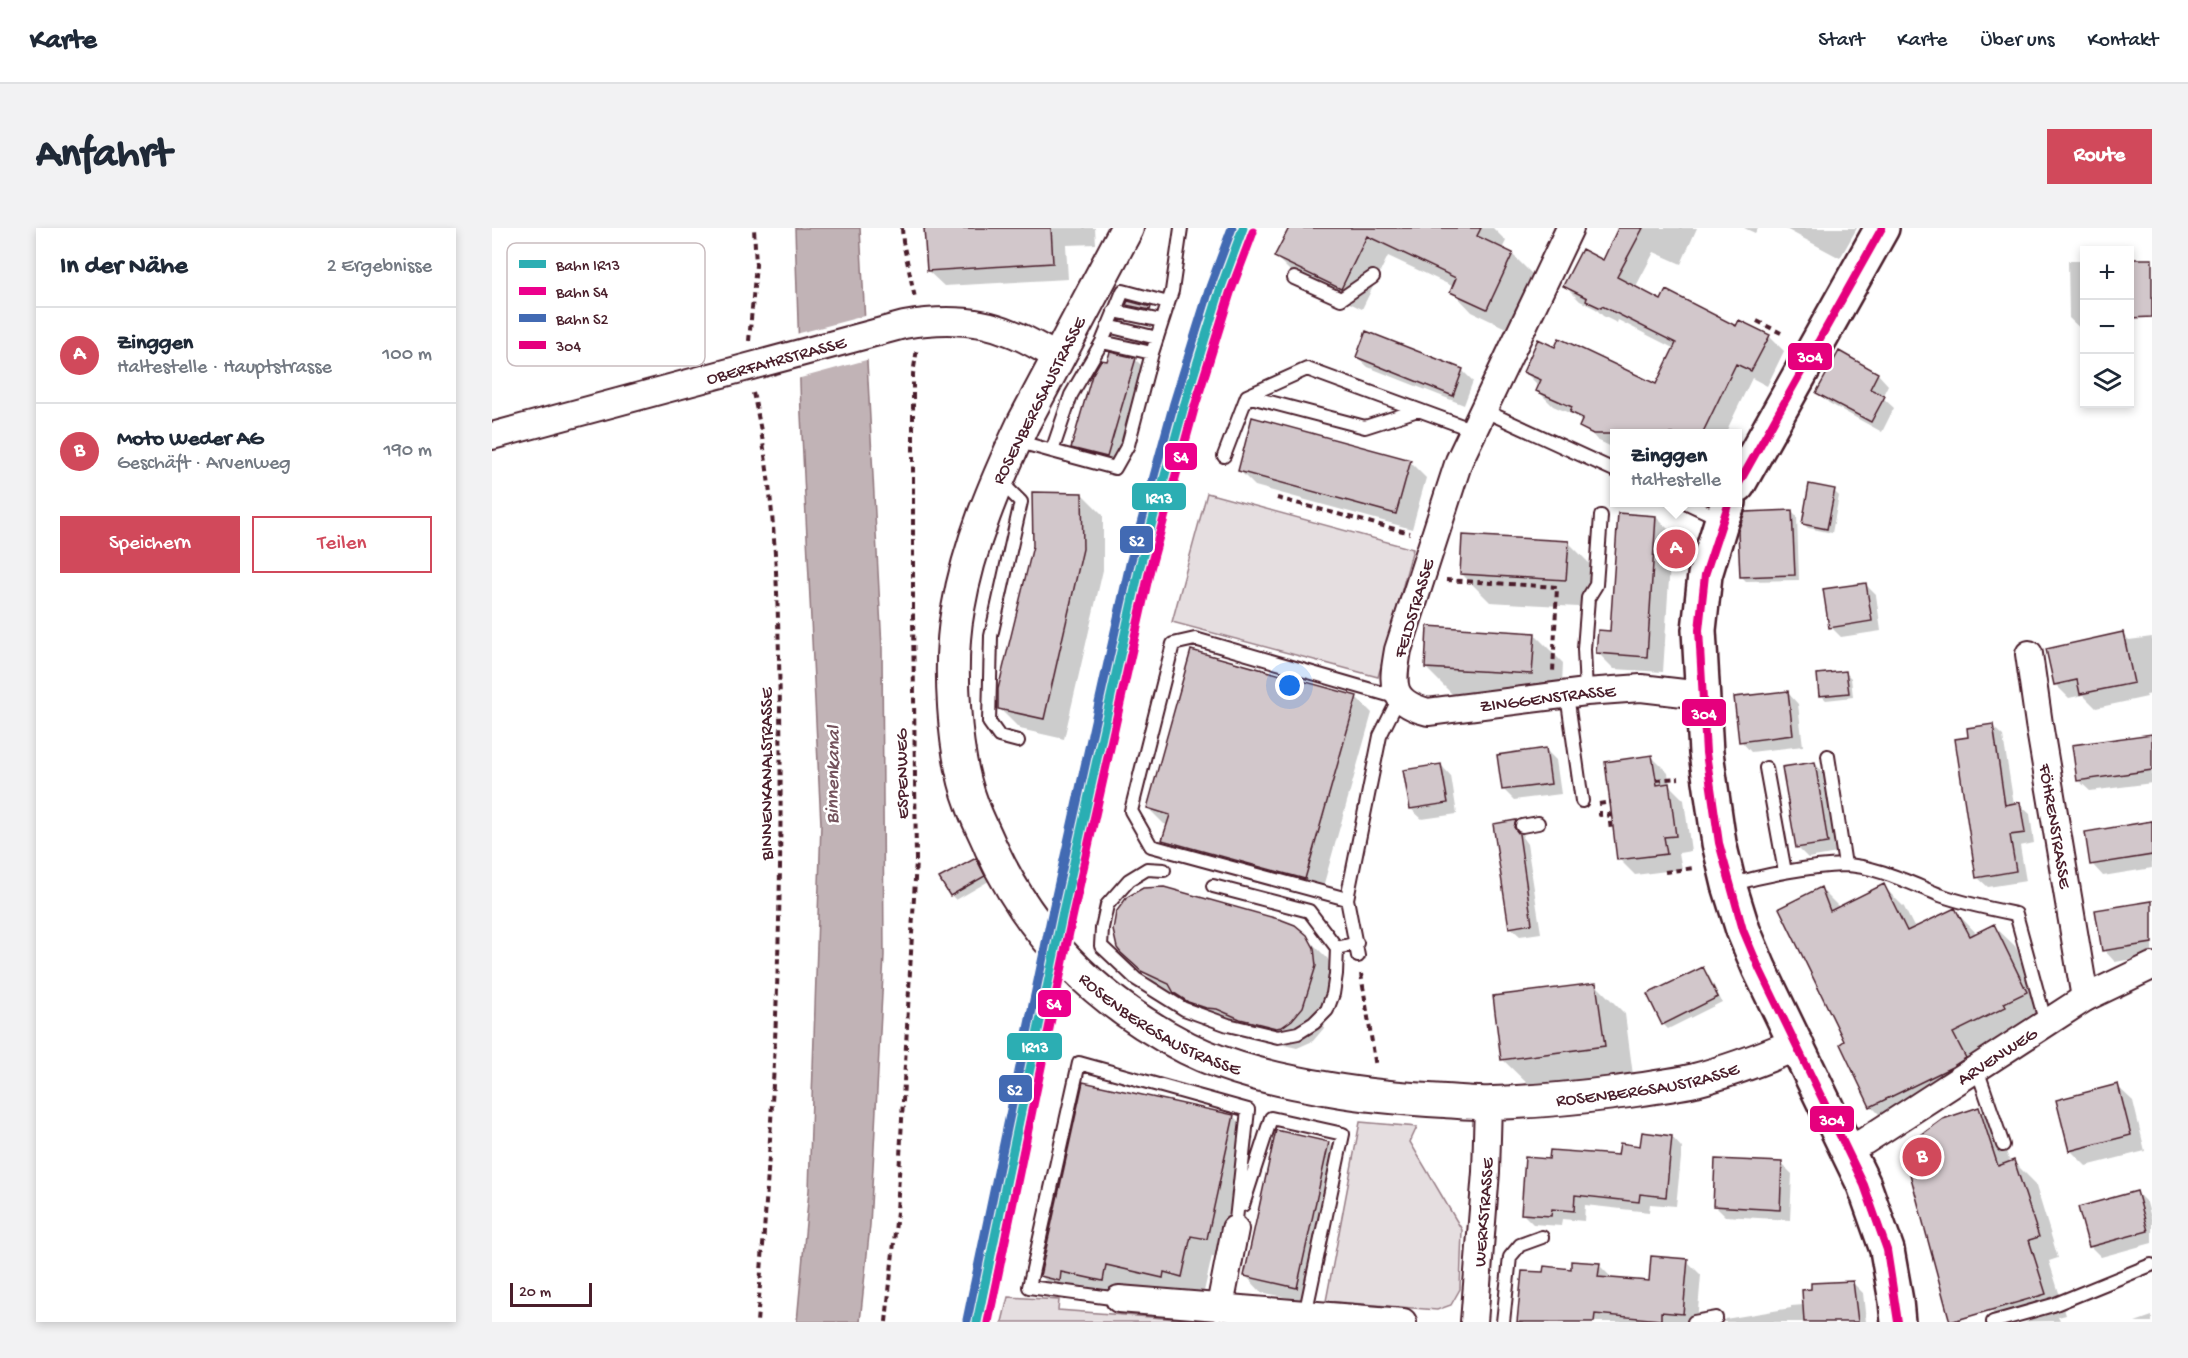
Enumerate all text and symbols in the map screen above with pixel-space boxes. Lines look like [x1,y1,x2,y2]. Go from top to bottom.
text: Karte [30,25,97,58]
text: Start [1818,29,1864,54]
text: Karte [1897,29,1947,54]
text: Über uns [1980,29,2054,54]
text: Kontakt [2087,29,2158,54]
button: Route [2047,129,2152,184]
text: Anfahrt [36,132,171,181]
legend [507,243,705,366]
map controls [2080,246,2134,408]
button: + [2080,246,2134,300]
text: In der Nähe [60,252,188,283]
text: 2 Ergebnisse [327,256,432,279]
text: Bahn IR13 [555,258,620,277]
text: Bahn S4 [555,285,608,304]
button: − [2080,300,2134,354]
text: Bahn S2 [555,312,608,331]
street label: ROSENBERGSAUSTRASSE [989,313,1092,488]
text: Zinggen [117,331,193,357]
street label: OBERFAHRSTRASSE [704,333,849,391]
text: 304 [555,339,581,358]
line badge: 304 [1787,342,1833,371]
text: A [74,344,85,367]
text: 100 m [382,344,432,367]
text: 304 [1797,350,1823,369]
button: layers [2080,354,2134,408]
text: Haltestelle · Hauptstrasse [117,357,332,380]
text: Moto Weder AG [117,427,263,453]
popup [1610,429,1742,507]
text: B [74,440,85,463]
text: 190 m [384,440,432,463]
line badge: S4 [1164,442,1198,471]
text: Zinggen [1631,444,1707,470]
text: S4 [1174,450,1189,469]
text: Geschäft · Arvenweg [117,453,291,476]
text: Haltestelle [1631,470,1721,493]
line badge: IR13 [1131,482,1187,511]
text: IR13 [1146,491,1173,510]
button: Speichern [60,516,240,573]
button: Teilen [252,516,432,573]
line badge: S2 [1119,525,1154,554]
pin: A [1656,526,1696,572]
text: S2 [1129,534,1145,553]
street label: FELDSTRASSE [1390,556,1441,662]
your location [1275,671,1304,700]
street label: ZINGGENSTRASSE [1479,682,1617,718]
street label: BINNENKANALSTRASSE [758,687,779,861]
line badge: 304 [1681,698,1727,727]
text: 304 [1691,707,1717,726]
water label: Binnenkanal [822,724,847,824]
street label: ESPENWEG [892,728,915,819]
street label: FÖHRENSTRASSE [2033,761,2075,891]
street label: ROSENBERGSAUSTRASSE [1073,969,1244,1082]
line badge: S4 [1037,989,1072,1018]
text: S4 [1047,997,1062,1016]
street label: ARVENWEG [1954,1024,2042,1091]
line badge: IR13 [1006,1032,1063,1061]
text: IR13 [1022,1040,1049,1059]
street label: ROSENBERGSAUSTRASSE [1555,1059,1743,1112]
line badge: S2 [998,1074,1033,1103]
text: S2 [1007,1083,1023,1102]
line badge: 304 [1809,1105,1855,1133]
text: 304 [1819,1113,1845,1132]
pin: B [1902,1134,1942,1180]
street label: WERKSTRASSE [1470,1157,1499,1268]
scale bar [510,1280,592,1308]
text: 20 m [519,1284,551,1303]

